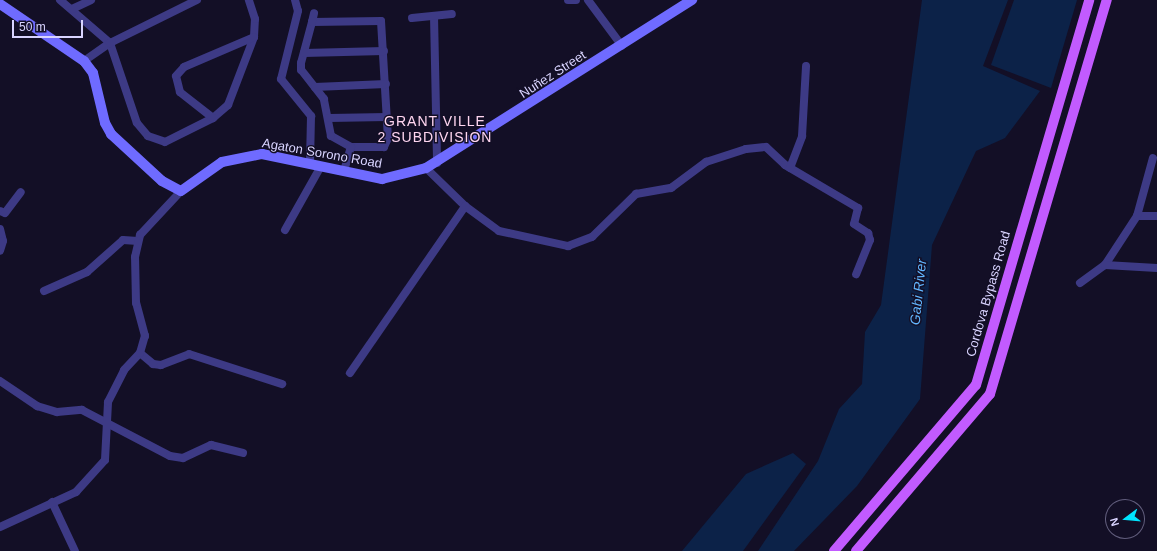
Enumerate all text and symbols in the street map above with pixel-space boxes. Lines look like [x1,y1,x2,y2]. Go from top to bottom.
scale bar [14,12,85,38]
text: 50 m [19,20,46,34]
street label: Nuñez Street [517,48,589,102]
district label: GRANT VILLE 2 SUBDIVISION [378,113,492,146]
street label: Agaton Sorono Road [261,136,383,172]
street label: Cordova Bypass Road [964,229,1014,359]
water label: Gabi River [906,258,930,326]
north arrow [1105,499,1145,539]
text: N [1108,517,1121,528]

